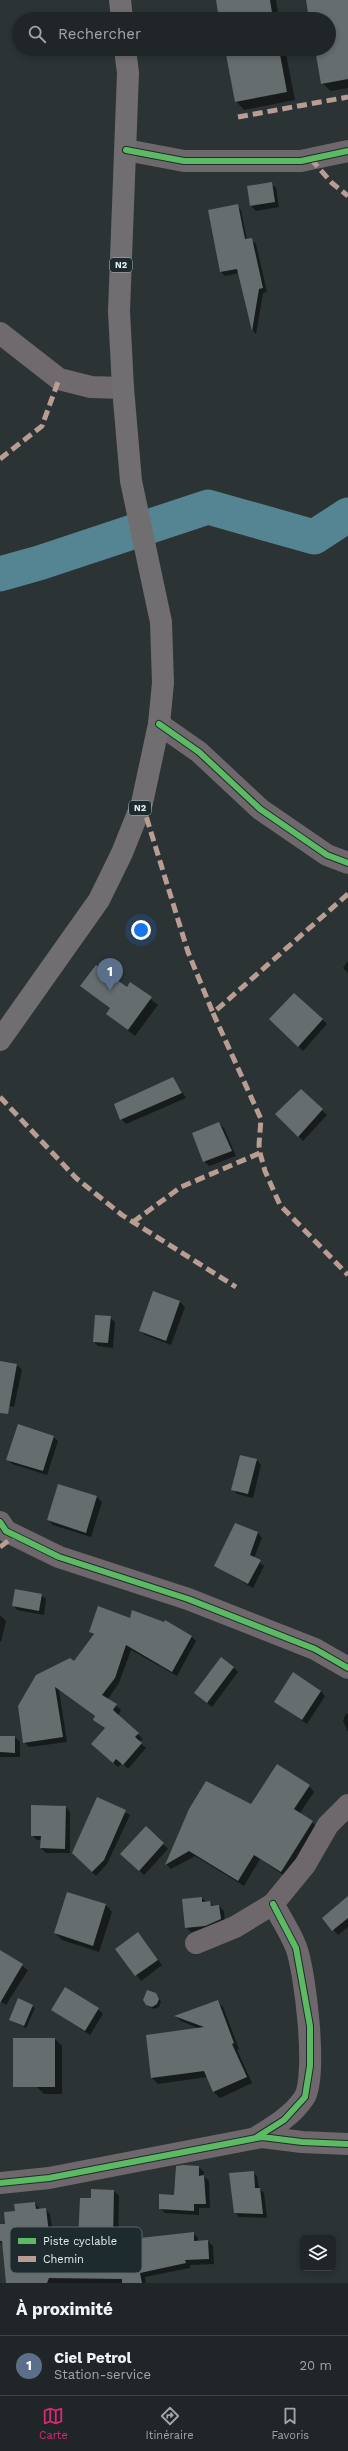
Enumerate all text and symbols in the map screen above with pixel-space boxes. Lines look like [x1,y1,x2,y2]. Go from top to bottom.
search box [12,12,336,56]
icon: search [26,23,48,45]
text: Rechercher [58,25,141,43]
road number: N2 [110,258,132,272]
road number: N2 [129,801,151,815]
your location [131,920,151,940]
pin: 1 [97,958,123,991]
legend [10,2227,142,2273]
text: Piste cyclable [43,2235,117,2248]
map controls [300,2235,336,2271]
button: layers [300,2235,336,2271]
text: Chemin [43,2253,84,2266]
text: À proximité [16,2299,113,2319]
text: Ciel Petrol [54,2349,131,2367]
text: 1 [26,2358,32,2373]
text: 20 m [300,2358,332,2373]
text: Station-service [54,2367,151,2382]
tab: Carte [39,2405,68,2442]
tab: Itinéraire [146,2405,194,2442]
tab: Favoris [271,2405,309,2442]

